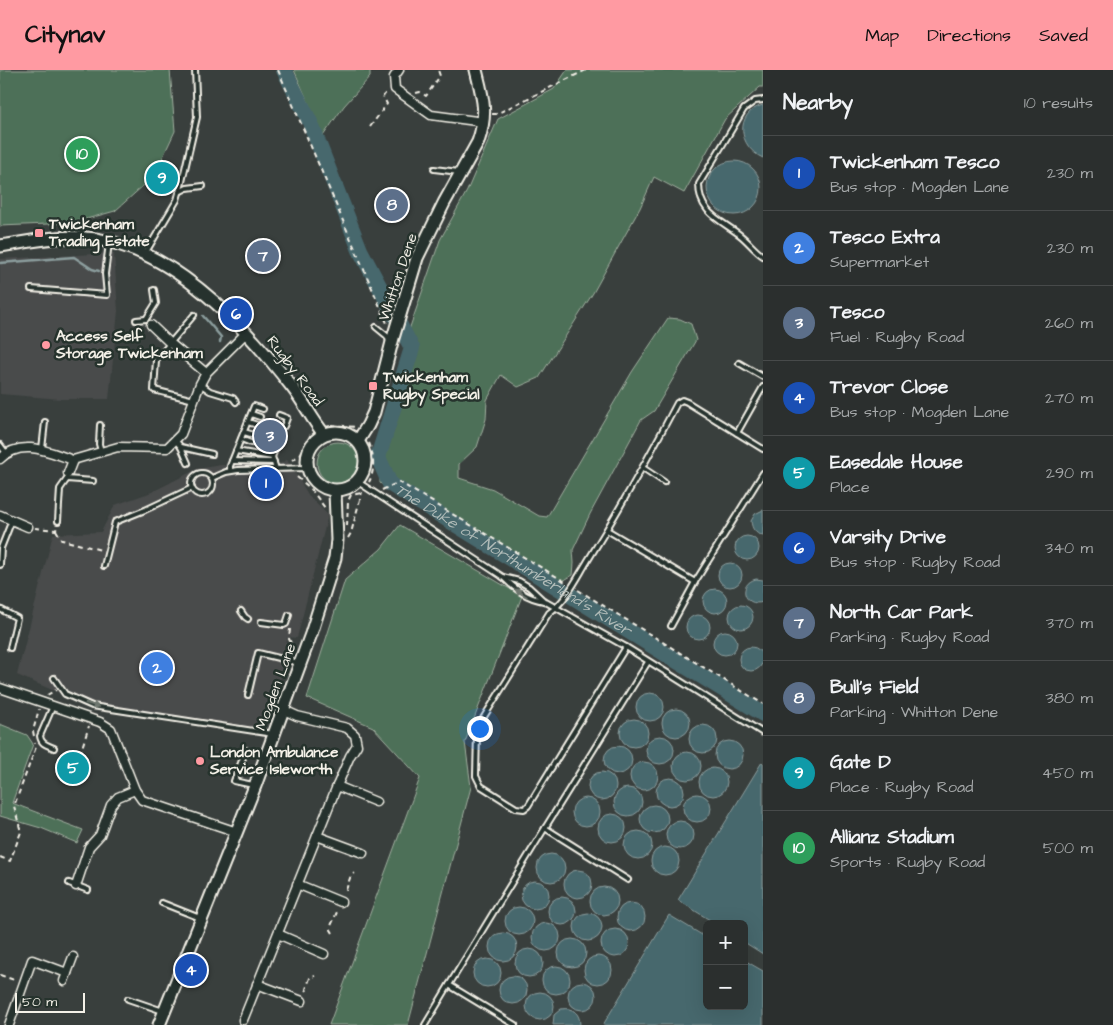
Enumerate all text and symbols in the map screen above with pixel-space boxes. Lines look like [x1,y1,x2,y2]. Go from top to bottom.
text: Citynav [25,18,105,52]
text: Map [865,23,899,48]
text: Directions [927,23,1011,48]
text: Saved [1039,23,1088,48]
text: Nearby [783,88,853,117]
text: 10 results [1024,92,1093,114]
pin: 10 [66,135,98,173]
text: Twickenham Tesco [830,149,999,176]
pin: 9 [146,159,178,197]
text: 1 [798,162,800,184]
text: 230 m [1047,162,1093,184]
text: Bus stop · Mogden Lane [830,176,1009,198]
pin: 8 [376,186,408,224]
place label: Twickenham Trading Estate [48,214,150,254]
text: Tesco Extra [830,224,940,251]
marker: Twickenham Trading Estate [33,227,45,239]
street label: Whitton Dene [373,230,423,324]
pin: 7 [247,237,279,275]
text: 2 [794,237,804,259]
text: 230 m [1047,237,1093,259]
text: Supermarket [830,251,929,273]
pin: 6 [220,295,252,333]
text: Tesco [830,299,884,326]
text: 3 [795,312,803,334]
text: 260 m [1045,312,1093,334]
place label: Access Self Storage Twickenham [55,326,203,366]
text: Fuel · Rugby Road [830,326,964,348]
street label: Rugby Road [261,331,329,411]
marker: Access Self Storage Twickenham [40,339,52,351]
place label: Twickenham Rugby Special [382,367,480,407]
text: Trevor Close [830,374,948,401]
marker: Twickenham Rugby Special [367,380,379,392]
text: 4 [794,387,804,409]
text: 270 m [1045,387,1093,409]
text: Bus stop · Mogden Lane [830,401,1009,423]
pin: 3 [254,417,286,455]
text: Easedale House [830,449,963,476]
text: 5 [793,462,805,484]
text: 290 m [1046,462,1093,484]
pin: 1 [250,464,282,502]
text: Place [830,476,870,498]
water label: The Duke of Northumberland's River [391,479,637,642]
text: Varsity Drive [830,524,946,551]
text: 6 [794,537,804,559]
text: 340 m [1045,537,1093,559]
text: Bus stop · Rugby Road [830,551,1000,573]
one-way arrow [515,588,528,597]
text: North Car Park [830,599,973,626]
text: 7 [794,612,804,634]
text: 370 m [1046,612,1093,634]
text: Parking · Rugby Road [830,626,989,648]
street label: Mogden Lane [250,640,302,734]
pin: 2 [141,649,173,687]
text: Bull's Field [830,674,918,701]
text: 8 [794,687,804,709]
text: 380 m [1046,687,1093,709]
text: Parking · Whitton Dene [830,701,998,723]
one-way arrow [85,702,100,710]
your location [467,716,493,742]
place label: London Ambulance Service Isleworth [209,742,338,780]
pin: 5 [57,749,89,787]
text: Gate D [830,749,891,776]
marker: London Ambulance Service Isleworth [194,755,206,767]
text: 9 [794,762,804,784]
text: 450 m [1042,762,1093,784]
text: Place · Rugby Road [830,776,973,798]
text: Allianz Stadium [830,824,954,851]
text: 10 [793,837,805,859]
text: 500 m [1043,837,1093,859]
text: Sports · Rugby Road [830,851,985,873]
map controls [703,920,748,1010]
button: + [703,920,748,965]
pin: 4 [175,951,207,989]
button: − [703,965,748,1010]
scale bar [15,990,85,1013]
text: 50 m [22,992,57,1012]

